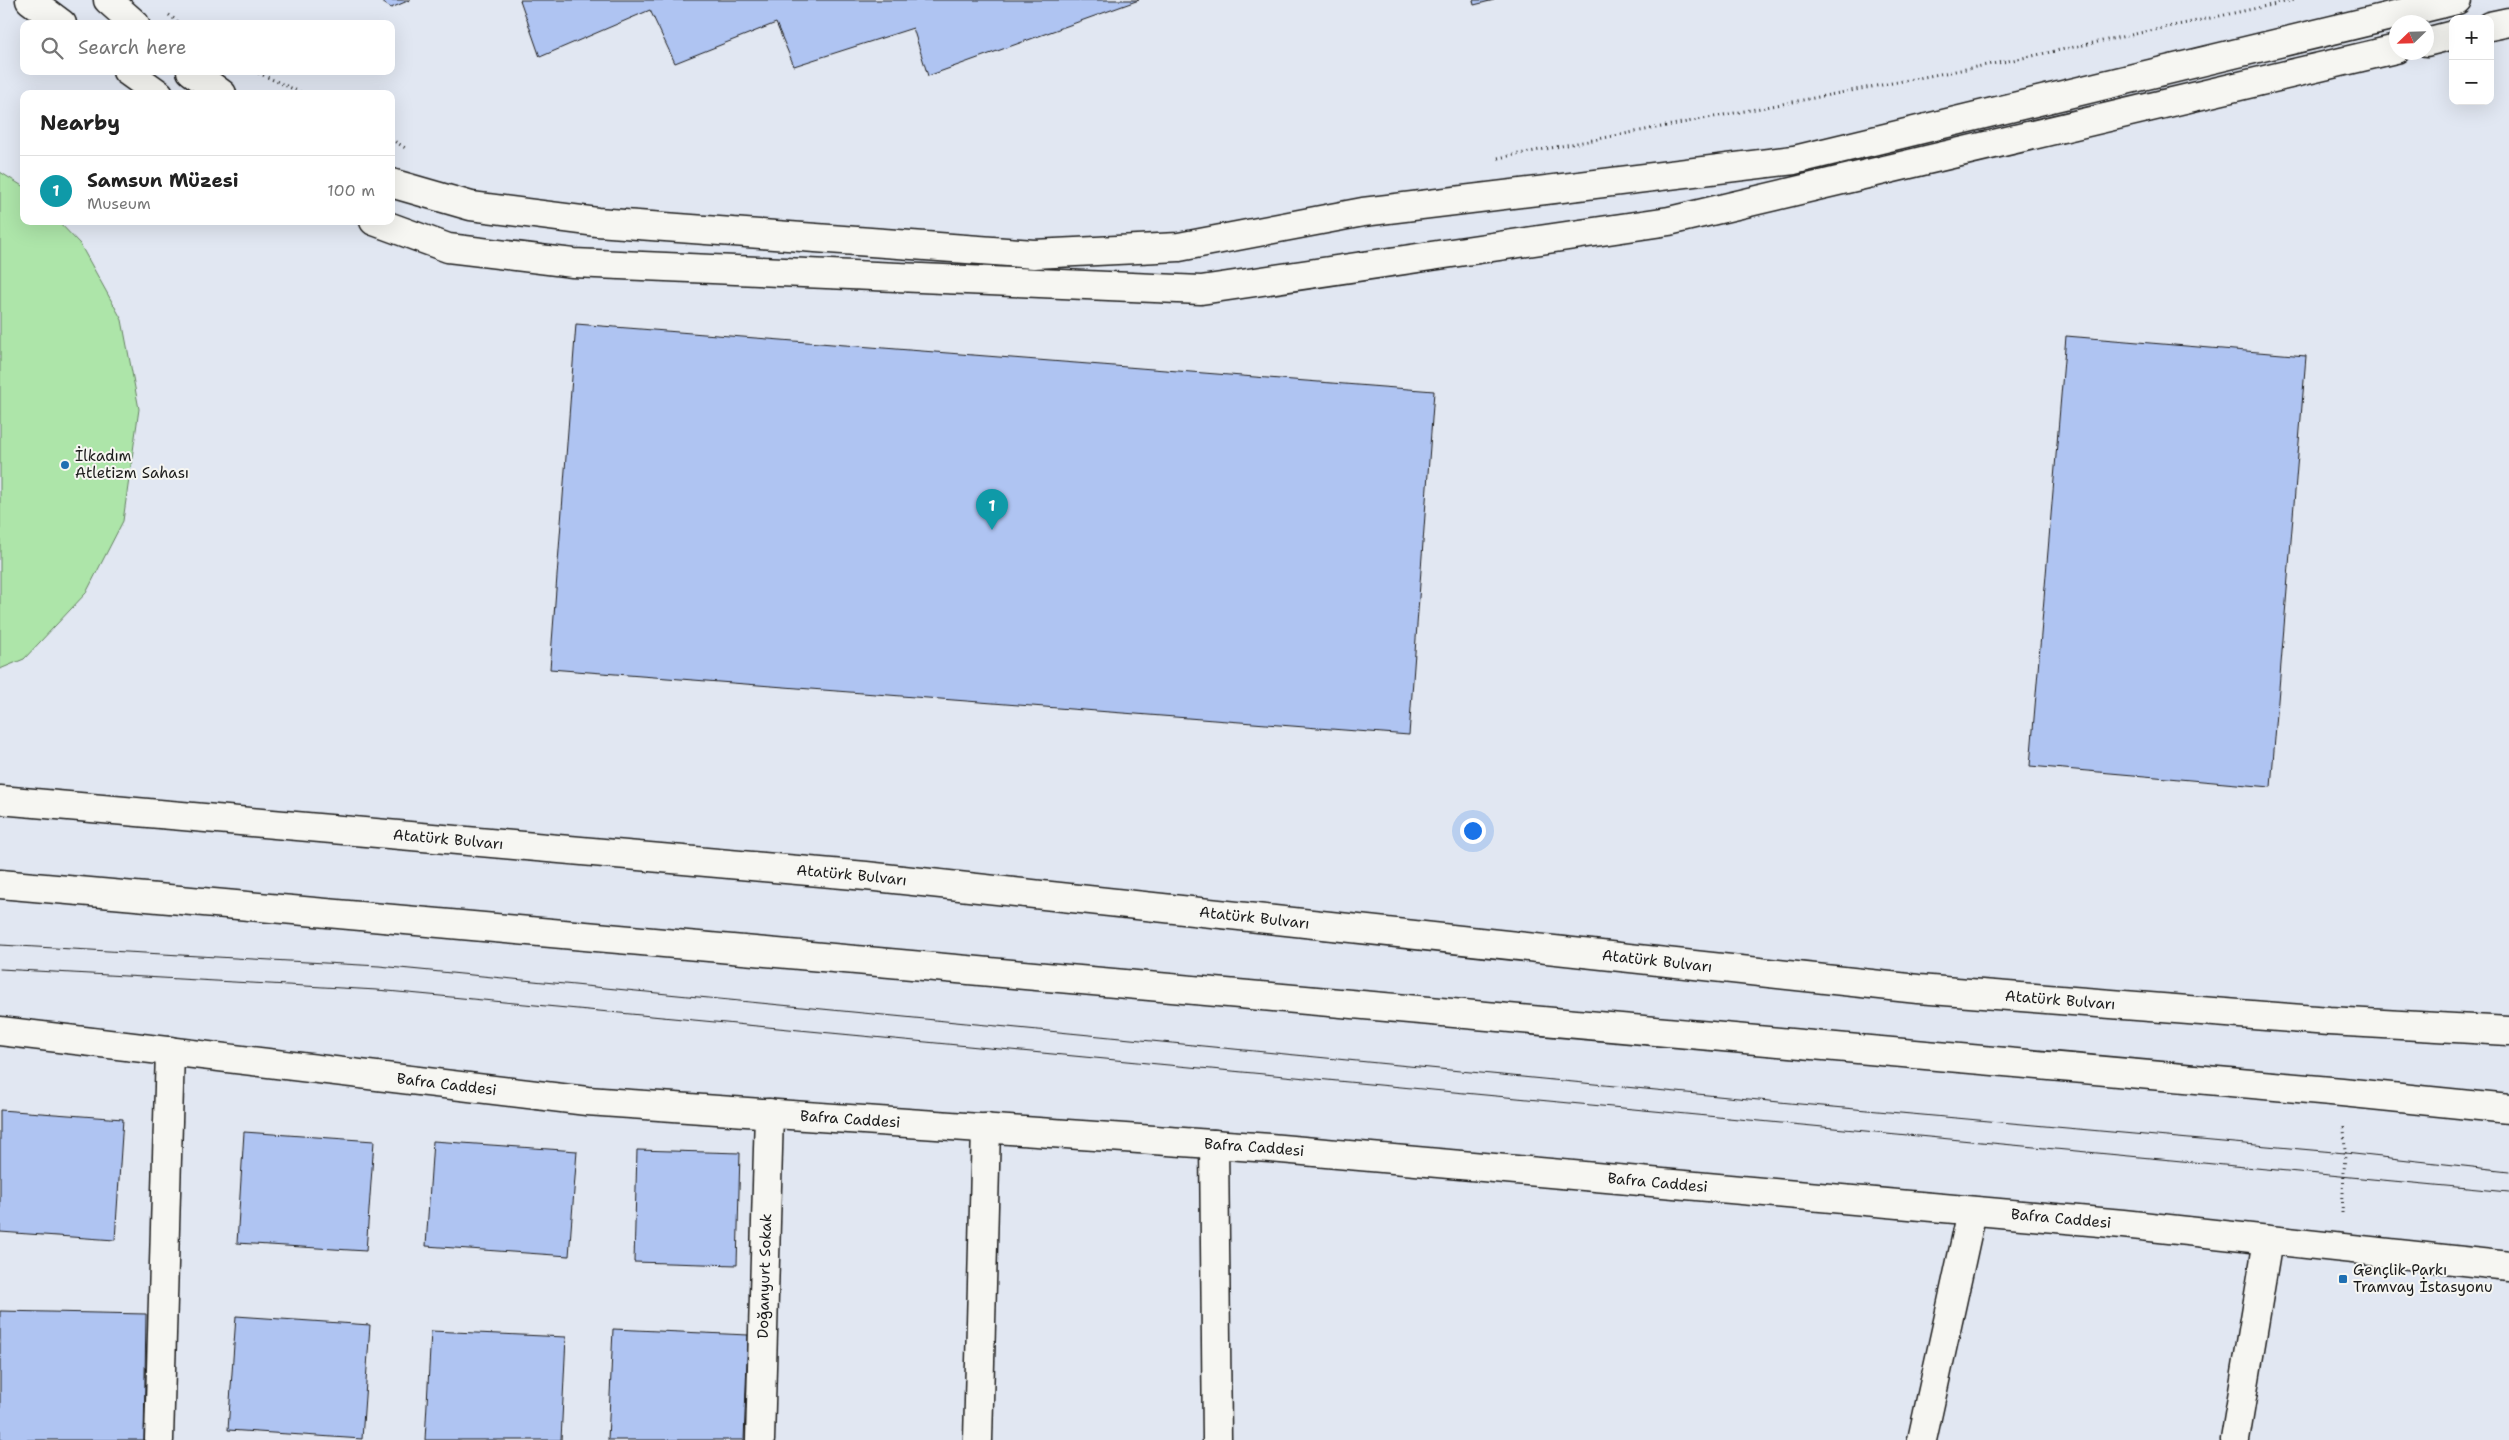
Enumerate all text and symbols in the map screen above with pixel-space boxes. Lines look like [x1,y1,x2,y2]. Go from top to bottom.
north arrow [2389,15,2434,60]
map controls [2449,15,2494,105]
button: + [2449,15,2494,60]
search box [20,20,395,75]
icon: search [38,34,66,62]
text: Search here [78,35,187,60]
button: − [2449,60,2494,105]
text: Nearby [40,109,120,137]
text: Samsun Müzesi [87,168,239,193]
text: 1 [52,180,60,201]
text: 100 m [327,180,375,201]
text: Museum [87,193,151,214]
place label: İlkadım Atletizm Sahası [75,446,189,483]
marker: İlkadım Atletizm Sahası [59,459,71,471]
pin: 1 [976,489,1008,530]
your location [1460,818,1486,844]
street label: Atatürk Bulvarı [392,825,504,854]
street label: Atatürk Bulvarı [796,860,908,890]
street label: Atatürk Bulvarı [1198,902,1311,934]
street label: Atatürk Bulvarı [1601,945,1713,977]
street label: Atatürk Bulvarı [2004,986,2116,1014]
street label: Bafra Caddesi [396,1068,498,1100]
street label: Bafra Caddesi [799,1106,901,1133]
street label: Bafra Caddesi [1203,1133,1305,1161]
street label: Bafra Caddesi [1607,1168,1709,1197]
street label: Bafra Caddesi [2010,1204,2112,1233]
street label: Doğanyurt Sokak [753,1213,776,1339]
place label: Gençlik Parkı Tramvay İstasyonu [2353,1260,2493,1297]
marker: Gençlik Parkı Tramvay İstasyonu [2337,1273,2349,1285]

